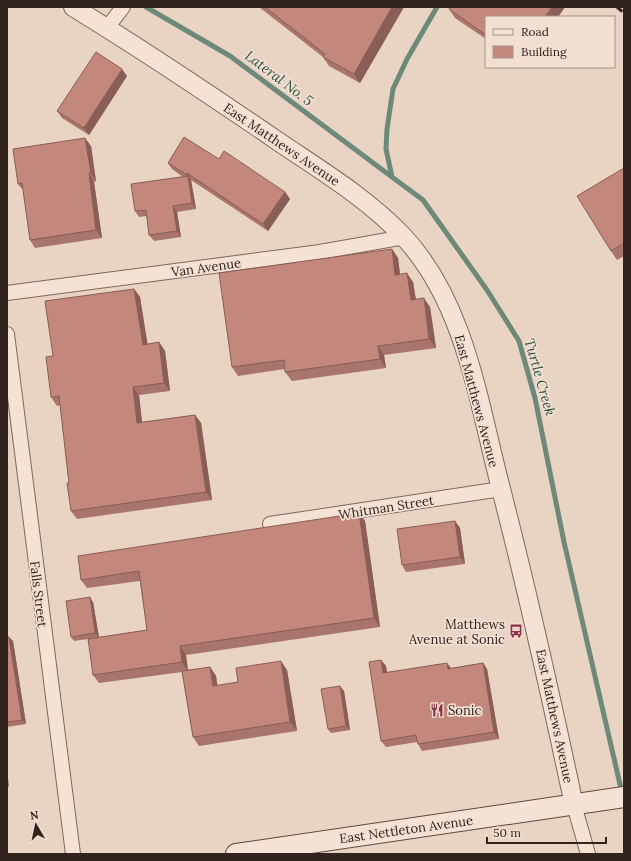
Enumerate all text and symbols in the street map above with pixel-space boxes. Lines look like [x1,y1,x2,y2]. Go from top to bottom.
legend [485,16,615,68]
text: Road [521,24,549,39]
text: Building [521,44,567,59]
water label: Lateral No. 5 [241,47,317,109]
street label: East Matthews Avenue [220,99,343,190]
street label: Van Avenue [169,254,242,281]
street label: East Matthews Avenue [451,333,502,469]
water label: Turtle Creek [520,336,560,418]
street label: Whitman Street [337,492,435,523]
street label: Falls Street [26,560,51,628]
place label: Matthews Avenue at Sonic [408,616,505,648]
bus stop icon: Matthews Avenue at Sonic [508,623,524,639]
street label: East Matthews Avenue [532,647,577,785]
restaurant icon: Sonic [429,702,445,718]
place label: Sonic [448,702,482,719]
north arrow [16,805,56,845]
text: N [29,807,40,823]
street label: East Nettleton Avenue [338,812,474,847]
scale bar [487,819,606,845]
text: 50 m [493,825,521,840]

